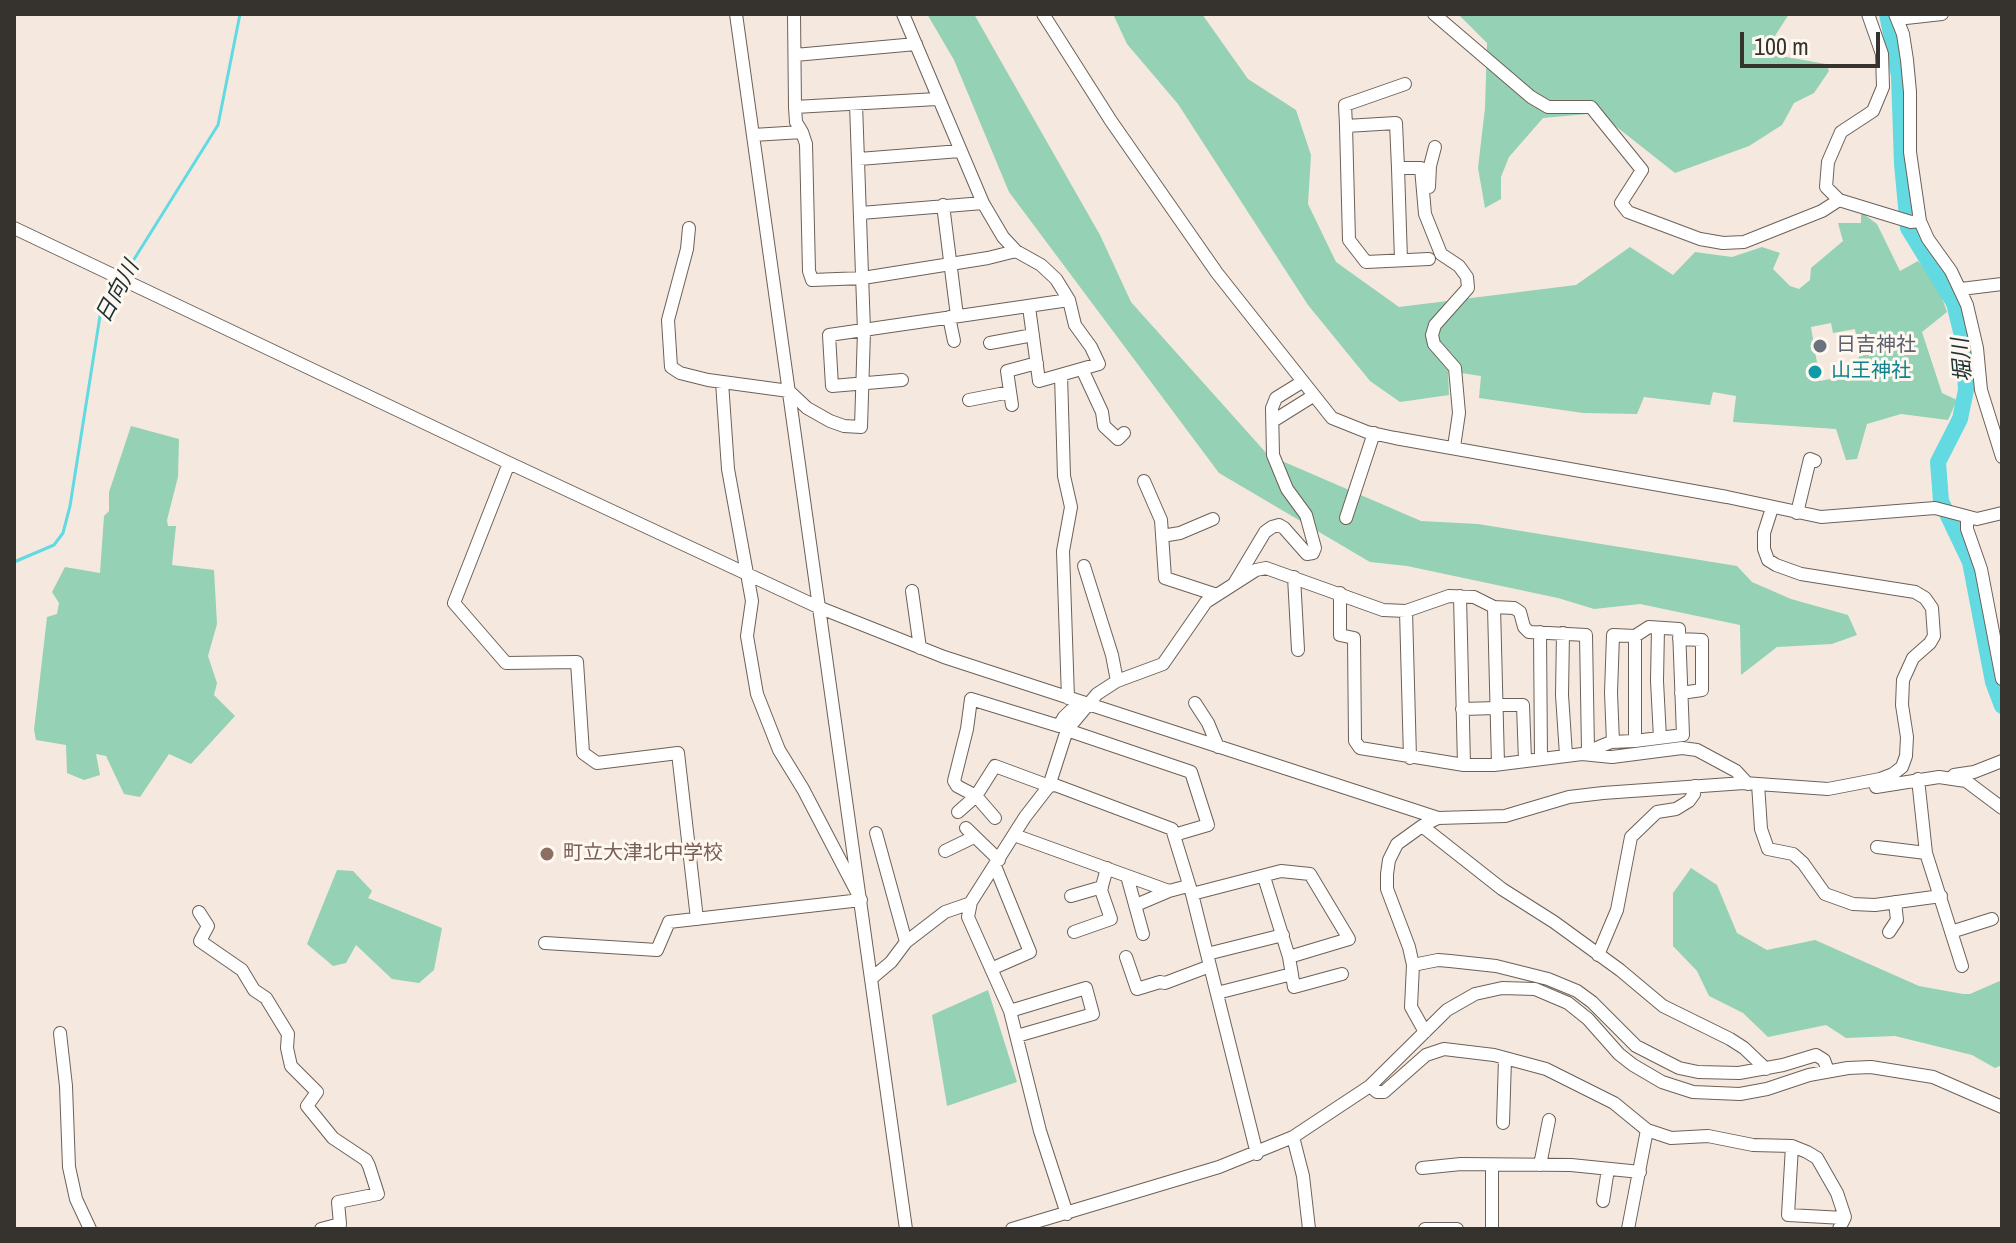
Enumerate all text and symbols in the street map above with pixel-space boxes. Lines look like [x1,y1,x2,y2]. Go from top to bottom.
scale bar [1744,16,1884,66]
text: 100 m [1754,30,1809,62]
water label: 日向川 [91,257,145,327]
place label: 日吉神社 [1836,334,1916,358]
marker: 日吉神社 [1811,337,1829,355]
water label: 堀川 [1948,337,1978,383]
place label: 山王神社 [1831,360,1911,384]
marker: 山王神社 [1806,363,1824,381]
place label: 町立大津北中学校 [563,842,723,866]
marker: 町立大津北中学校 [538,845,556,863]

